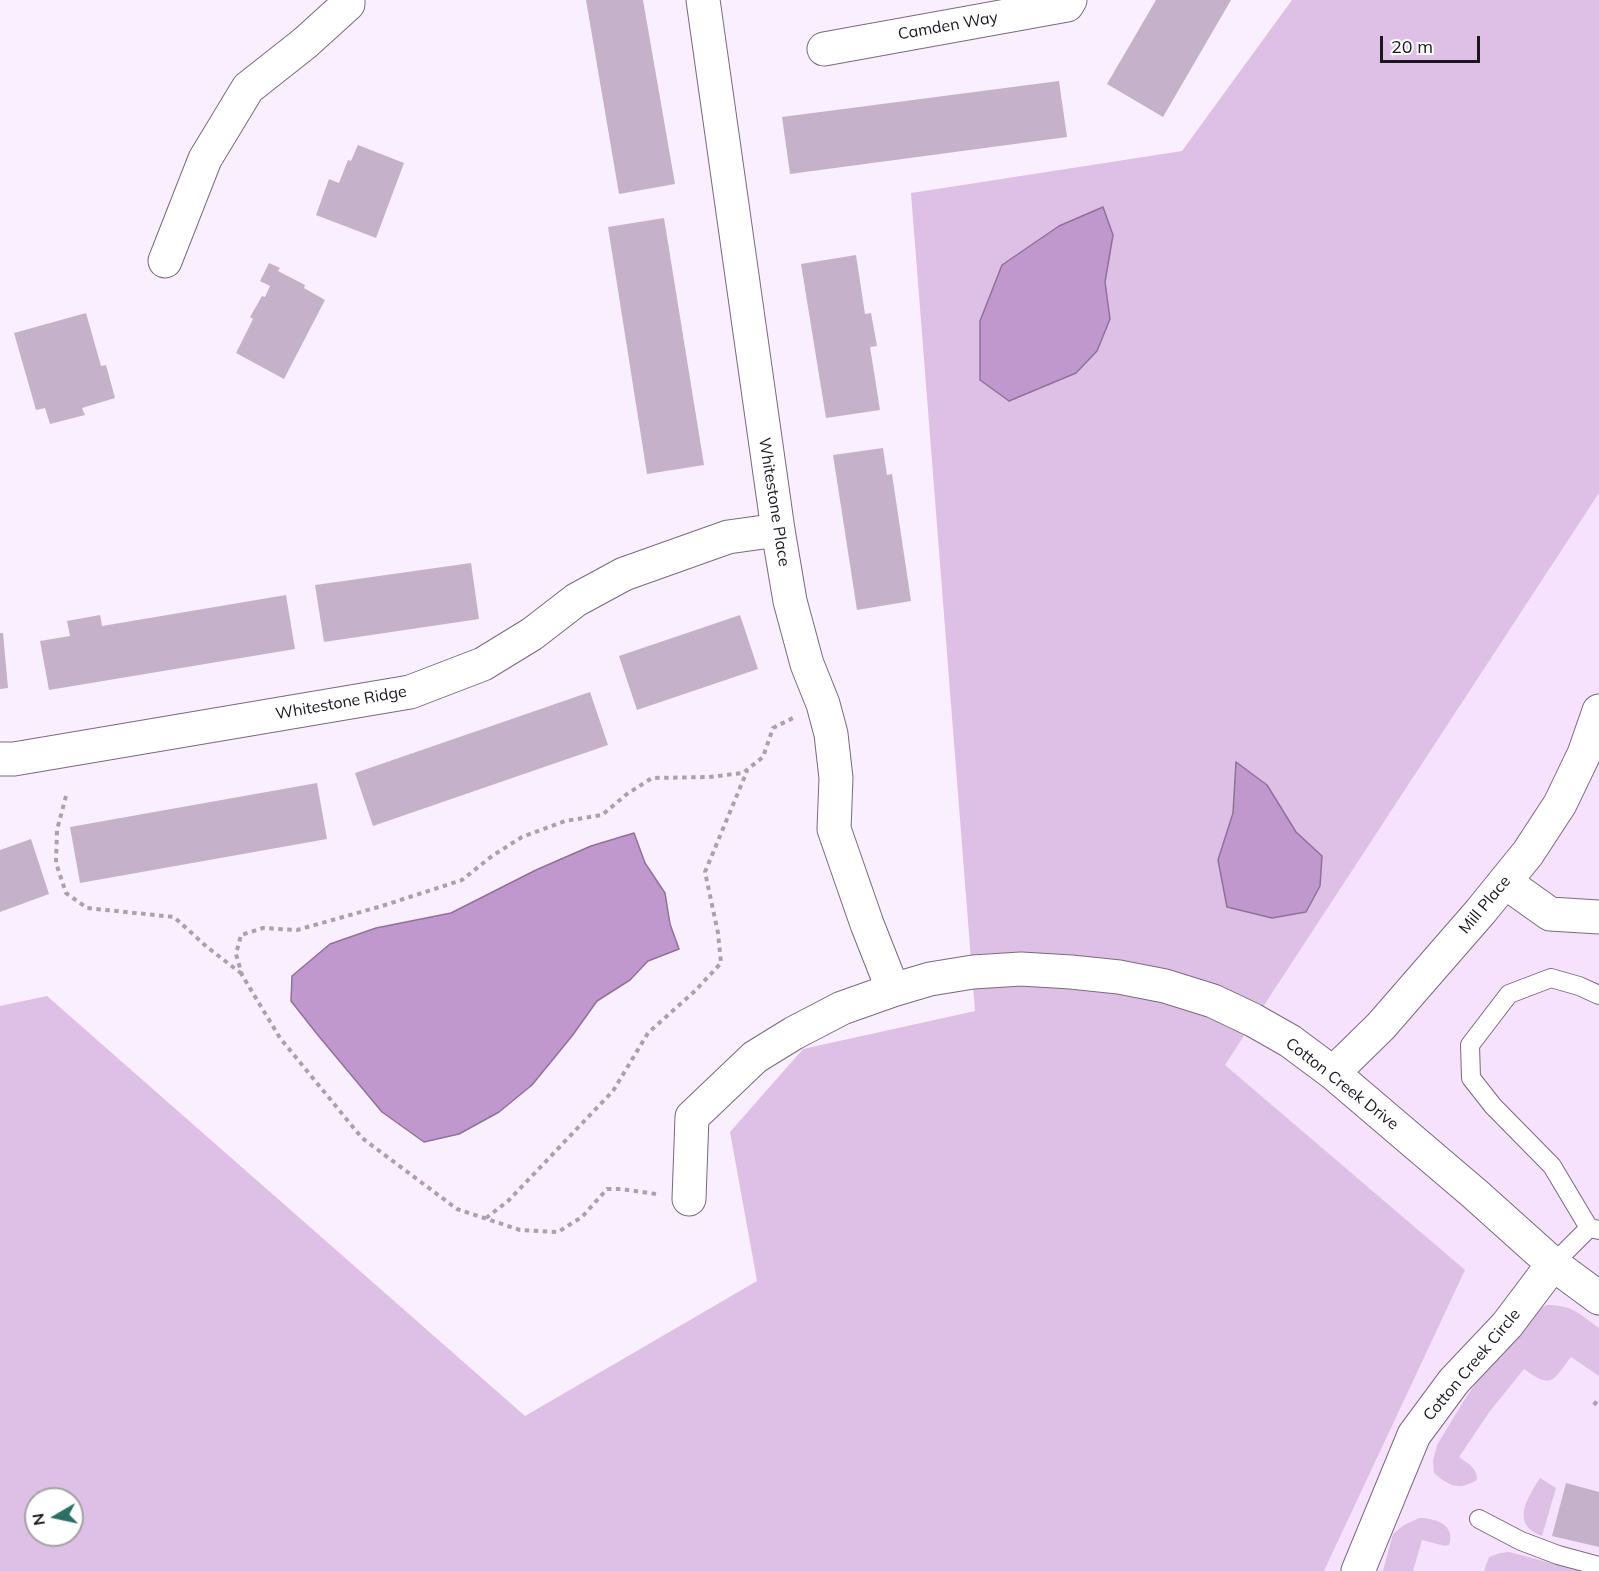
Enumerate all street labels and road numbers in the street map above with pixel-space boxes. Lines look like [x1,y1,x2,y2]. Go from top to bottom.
street label: Camden Way [897,8,999,44]
street label: Whitestone Place [754,436,794,568]
street label: Whitestone Ridge [274,682,408,724]
street label: Mill Place [1455,872,1515,938]
street label: Cotton Creek Drive [1282,1034,1402,1134]
street label: Cotton Creek Circle [1420,1305,1524,1425]

